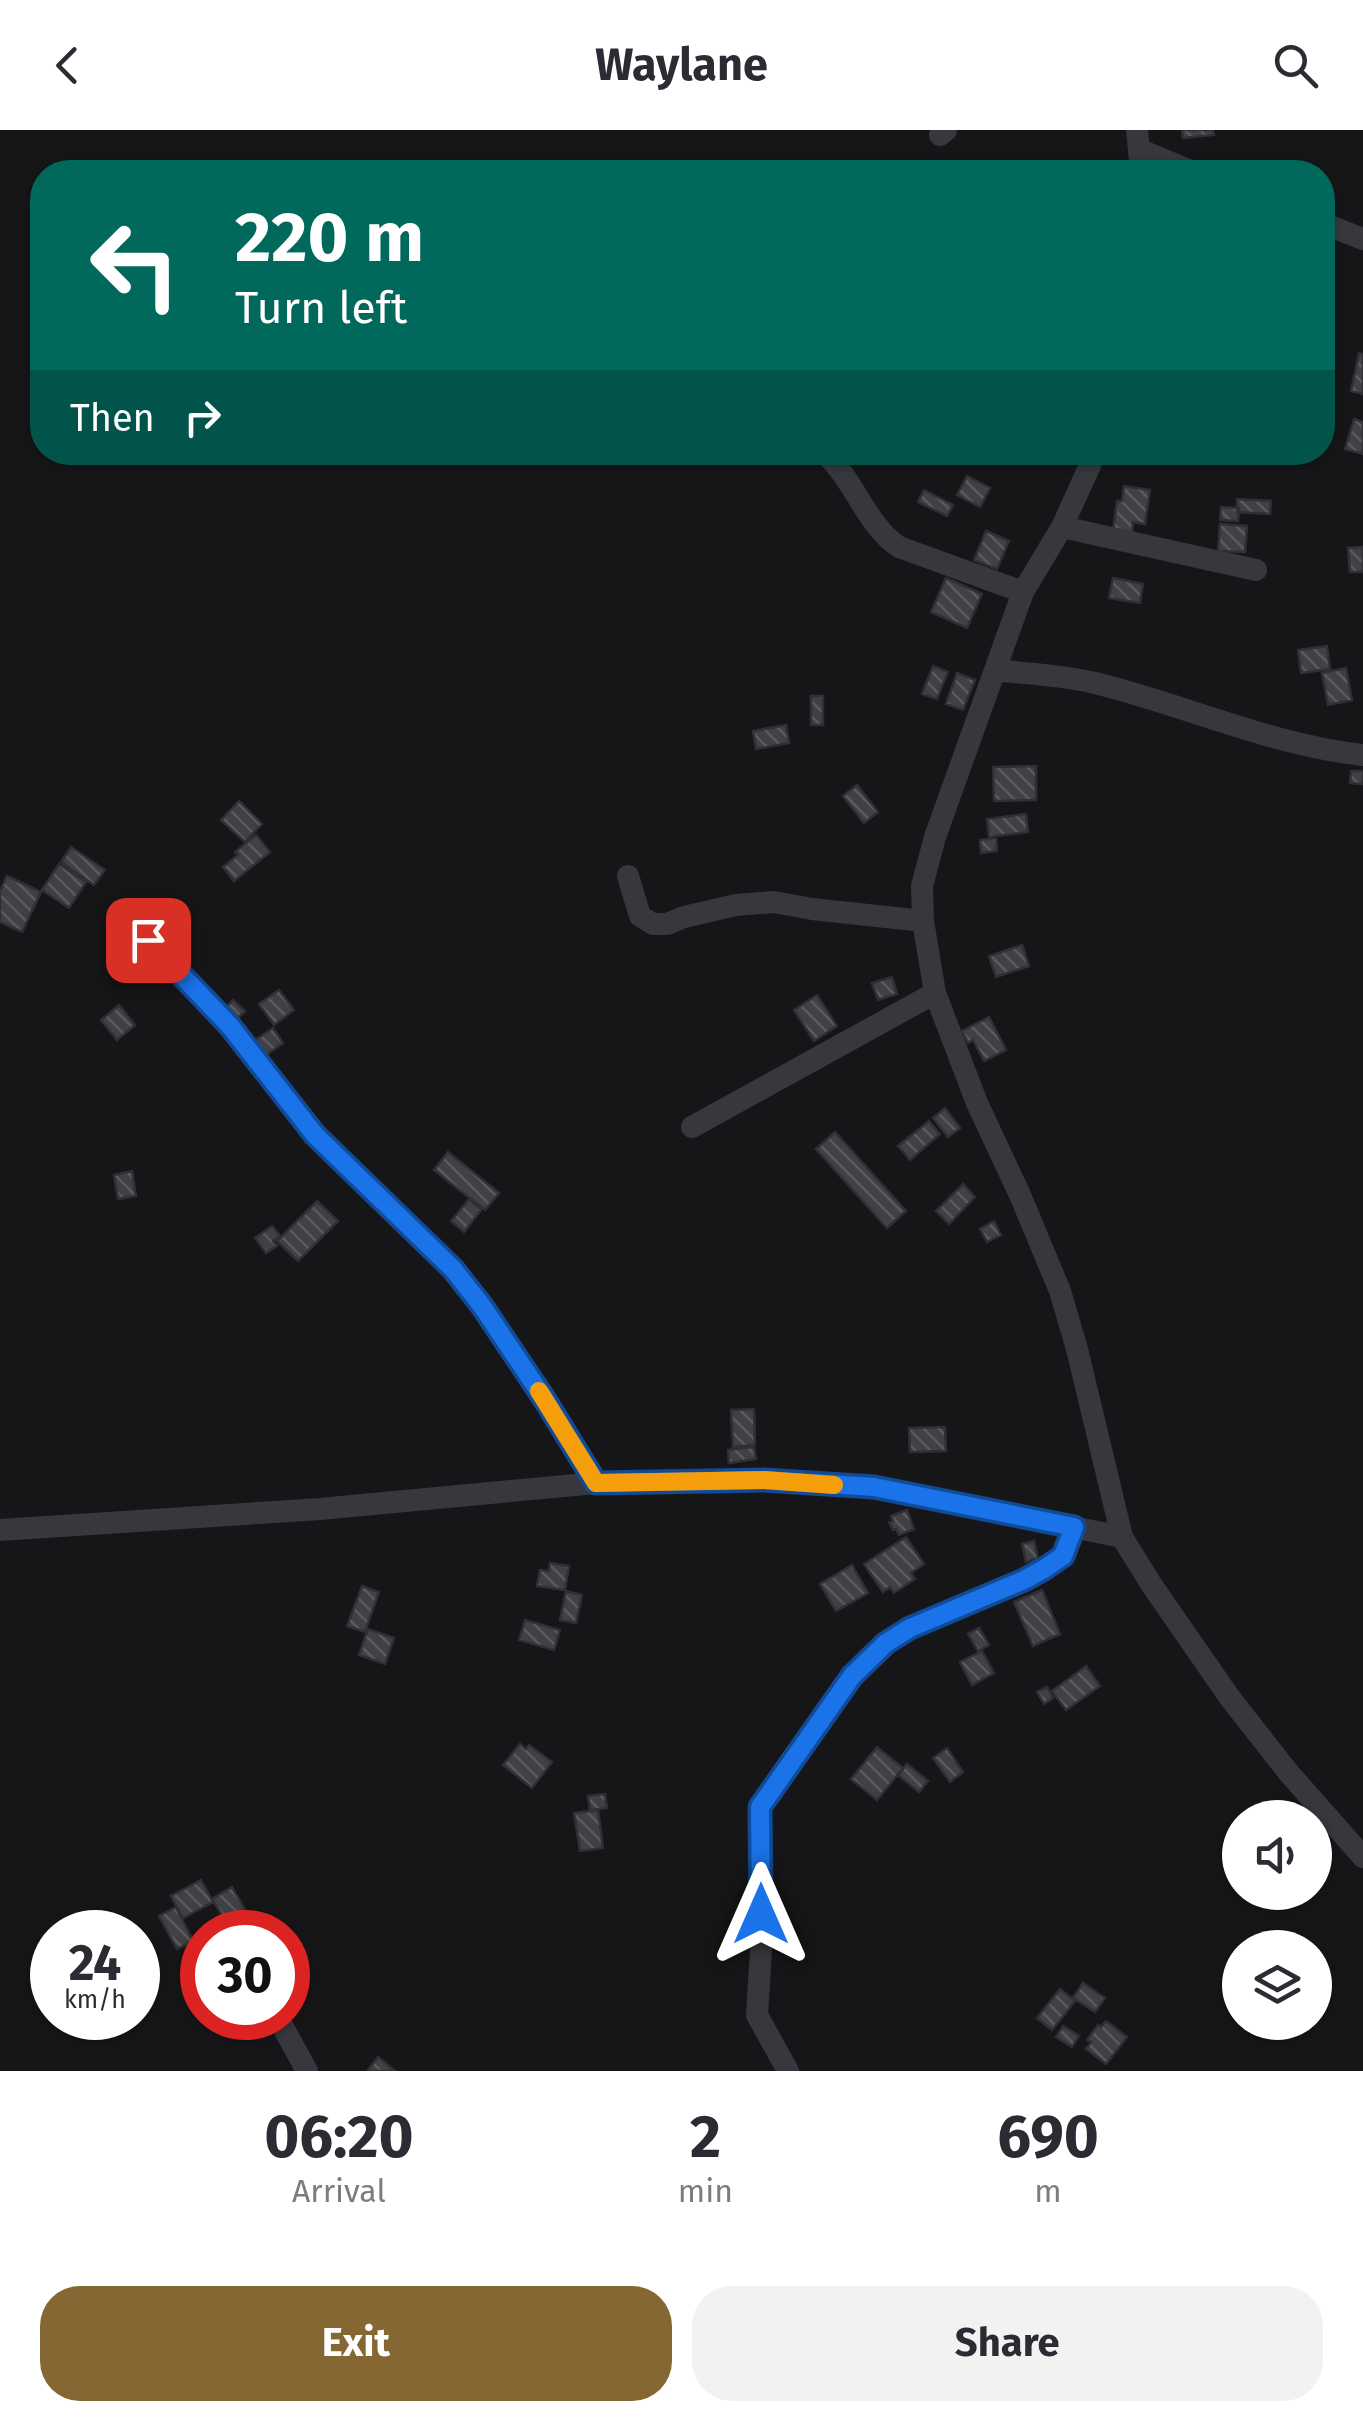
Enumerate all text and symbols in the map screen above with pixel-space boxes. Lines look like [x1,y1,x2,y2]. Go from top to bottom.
icon: back [40,38,95,93]
text: Waylane [595,38,768,92]
icon: search [1268,38,1323,93]
text: 220 m [235,196,424,280]
icon: left [70,200,200,330]
text: Turn left [235,281,407,335]
icon: right [175,390,230,445]
text: Then [70,395,155,441]
pin [106,898,191,983]
icon: arrive [121,913,176,968]
map controls [1222,1800,1332,2040]
button: sound [1222,1800,1332,1910]
position arrow [709,1862,813,1966]
speed limit sign: 30 [180,1910,310,2040]
button: layers [1222,1930,1332,2040]
text: 24 [69,1933,121,1993]
text: km/h [64,1985,126,2015]
text: 06:20 [264,2101,414,2173]
text: 2 [690,2101,721,2173]
text: 690 [997,2101,1099,2173]
text: Arrival [292,2172,386,2210]
text: min [678,2172,733,2210]
text: m [1034,2172,1062,2210]
button: Exit [40,2286,672,2401]
button: Share [692,2286,1323,2401]

